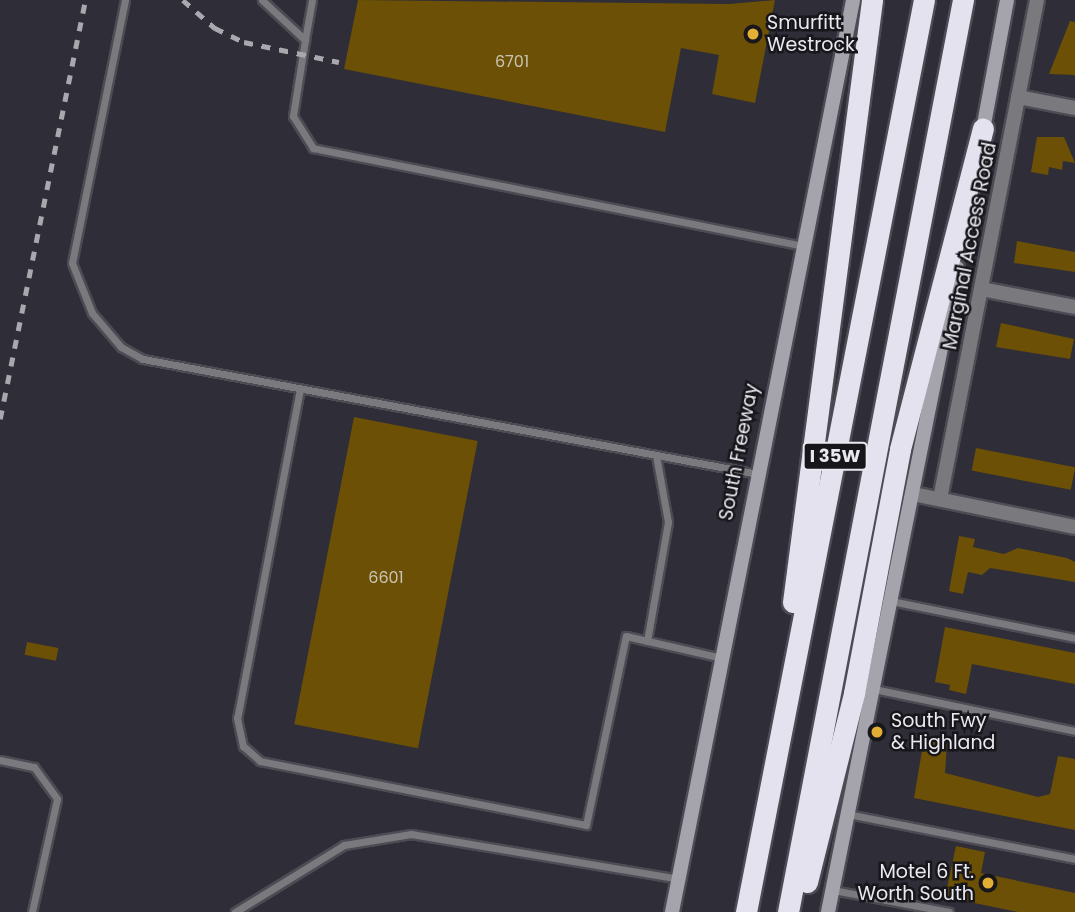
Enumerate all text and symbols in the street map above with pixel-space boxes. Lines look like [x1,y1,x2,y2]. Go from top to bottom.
place label: Smurfitt Westrock [767,12,855,56]
marker: Smurfitt Westrock [745,26,761,42]
house number: 6701 [495,52,529,72]
street label: Marginal Access Road [939,140,1001,352]
street label: South Freeway [715,382,763,522]
road number: I 35W [802,442,868,470]
house number: 6601 [368,568,404,588]
place label: South Fwy & Highland [891,710,995,754]
marker: South Fwy & Highland [869,724,885,740]
place label: Motel 6 Ft. Worth South [858,861,974,905]
marker: Motel 6 Ft. Worth South [980,875,996,891]

